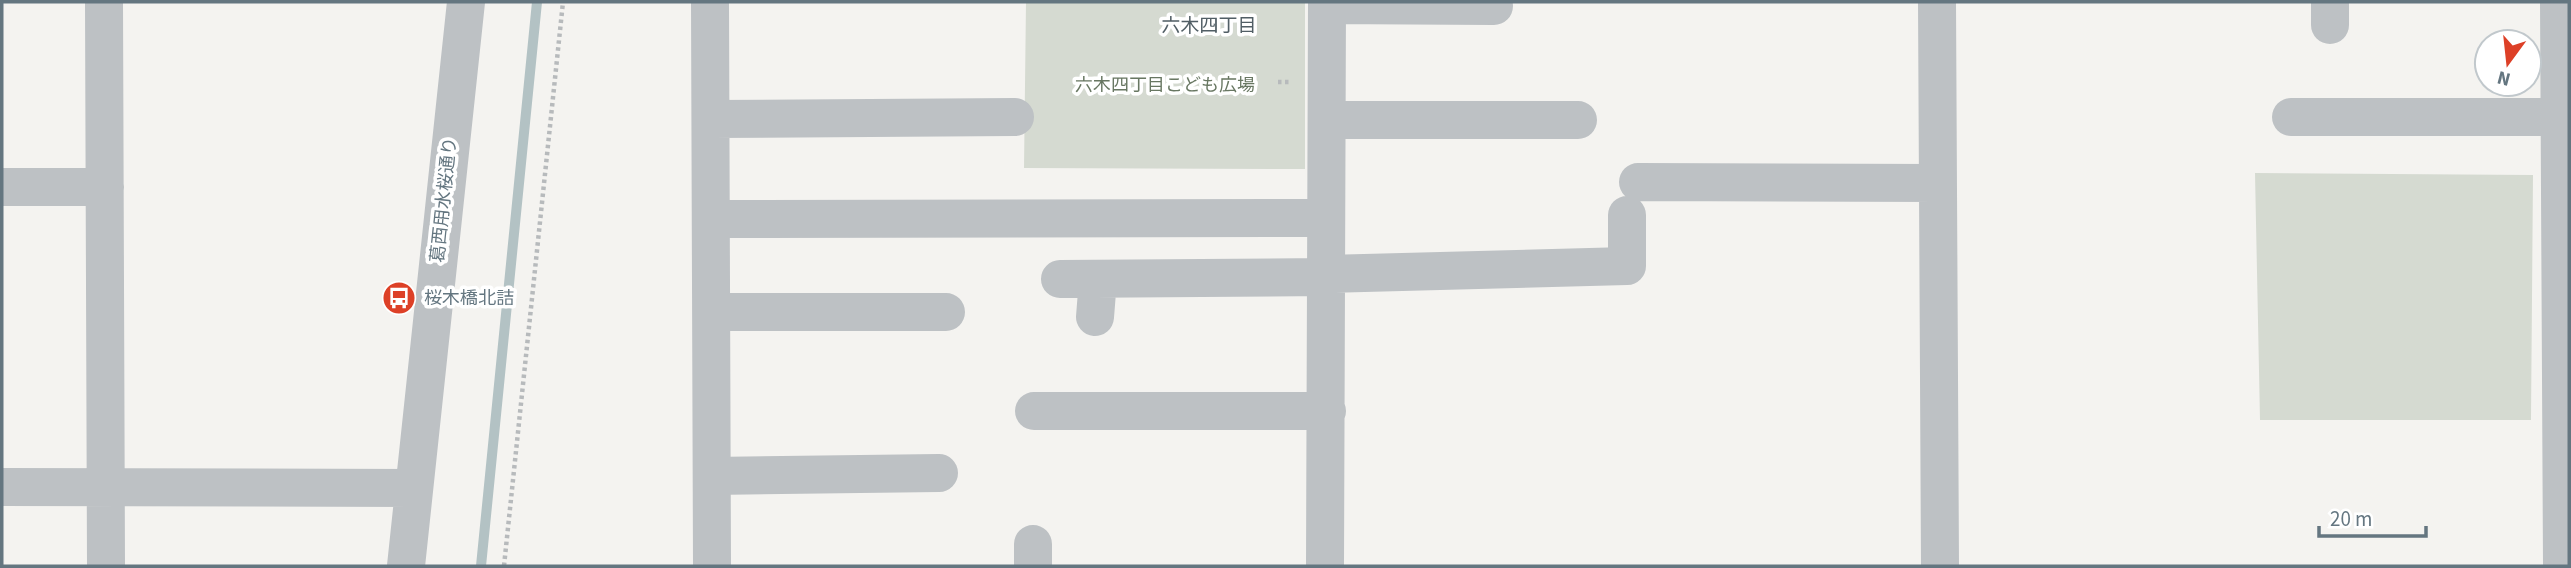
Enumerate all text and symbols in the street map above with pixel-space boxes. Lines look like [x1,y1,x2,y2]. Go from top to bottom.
district label: 六木四丁目 [1161,13,1257,40]
north arrow [2473,28,2543,98]
text: N [2494,63,2514,93]
park label: 六木四丁目こども広場 [1075,73,1255,98]
street label: 葛西用水桜通り [425,136,463,264]
bus stop icon: 桜木橋北詰 [380,279,418,317]
place label: 桜木橋北詰 [424,286,514,311]
scale bar [2319,494,2426,538]
text: 20 m [2330,504,2372,534]

